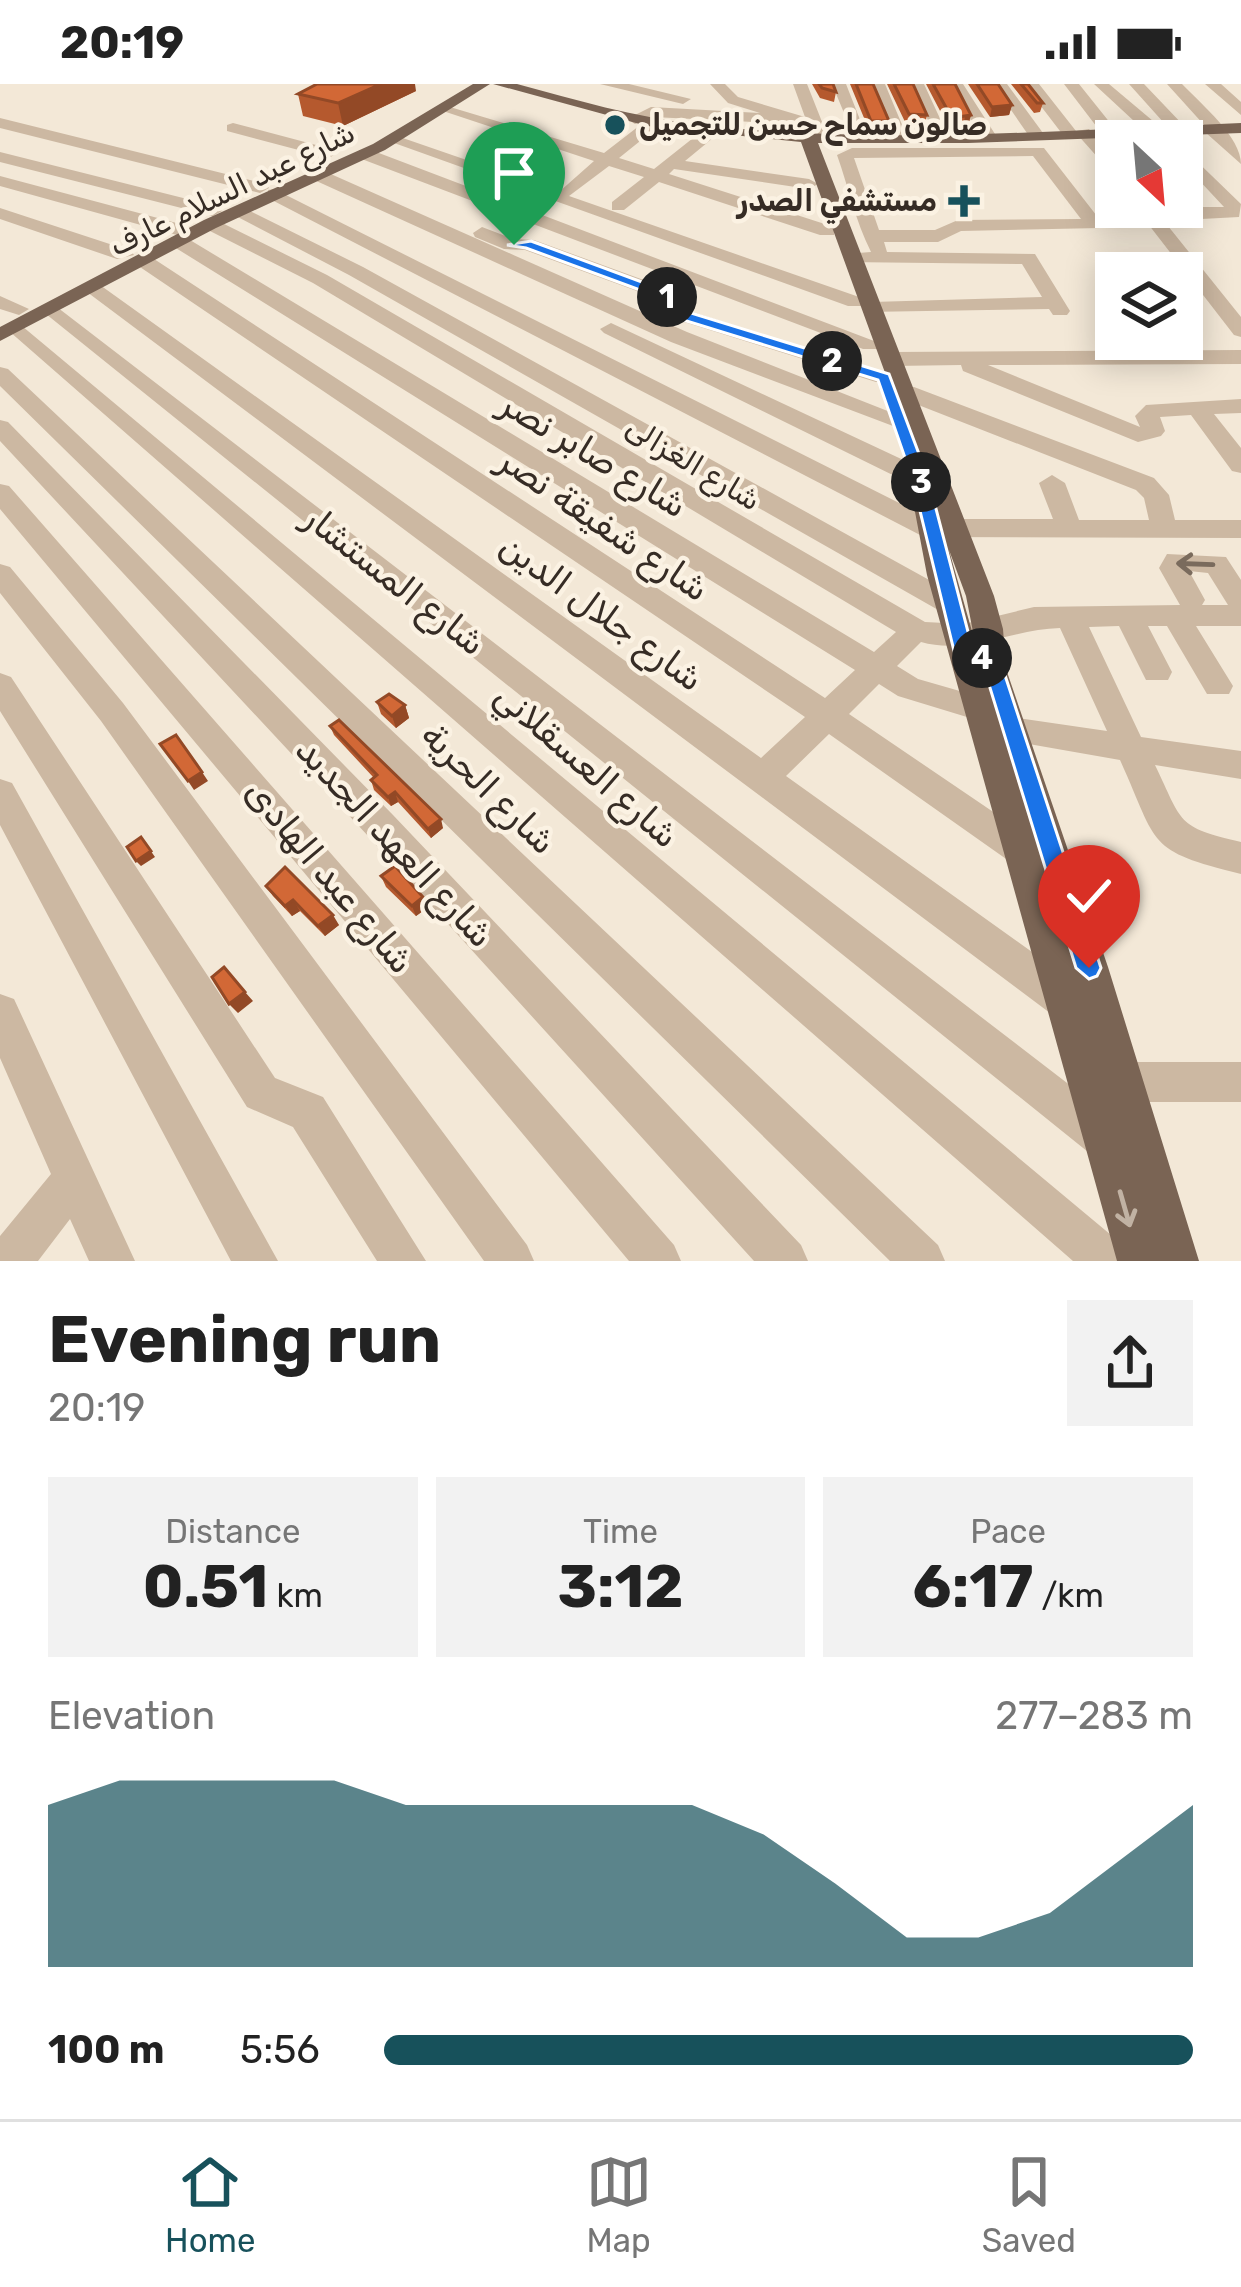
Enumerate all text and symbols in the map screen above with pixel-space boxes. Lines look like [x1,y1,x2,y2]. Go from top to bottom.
text: 20:19 [60,16,184,69]
place label: صالون سماح حسن للتجميل [639,107,987,146]
marker: صالون سماح حسن للتجميل [602,112,628,138]
street label: شارع عبد السلام عارف [103,114,361,266]
north arrow [1095,120,1203,228]
map controls [1095,120,1203,360]
pin [463,122,565,245]
icon: arrive [481,140,547,206]
place label: مستشفي الصدر [735,183,937,224]
marker: مستشفي الصدر [948,185,980,217]
button: layers [1095,252,1203,360]
pin: 1 [637,267,697,327]
text: 1 [659,277,675,316]
pin: 2 [802,331,862,391]
text: 2 [821,341,843,380]
street label: شارع صابر نصر [489,380,695,530]
street label: شارع الغزالى [618,410,767,520]
street label: شارع شفيقة نصر [487,437,717,614]
pin: 3 [891,452,951,512]
text: 3 [910,462,932,501]
street label: شارع المستشار [292,495,494,667]
street label: شارع جلال الدين [490,524,712,703]
one-way arrow [1176,552,1215,575]
pin: 4 [952,628,1012,688]
text: 4 [971,638,993,677]
street label: شارع العسقلاني [482,673,688,861]
street label: شارع الحرية [410,713,566,866]
street label: شارع العهد الجديد [284,728,503,959]
street label: شارع عبد الهادى [233,770,424,984]
pin [1038,845,1140,968]
icon: check [1056,863,1122,929]
one-way arrow [1115,1189,1137,1227]
text: Evening run [48,1300,441,1379]
button: share [1067,1300,1193,1426]
text: 20:19 [48,1385,145,1431]
text: Distance [165,1512,301,1551]
text: Time [583,1512,658,1551]
text: Pace [970,1512,1046,1551]
text: 0.51 [143,1551,268,1622]
text: 3:12 [558,1551,683,1622]
text: 6:17 [913,1551,1033,1622]
text: km [268,1576,323,1615]
text: /km [1033,1576,1104,1615]
text: Elevation [48,1693,215,1739]
text: 277–283 m [995,1693,1193,1739]
text: 100 m [48,2027,164,2073]
text: 5:56 [240,2027,320,2073]
tab: Home [165,2149,255,2260]
tab: Map [586,2149,652,2260]
tab: Saved [982,2149,1076,2260]

